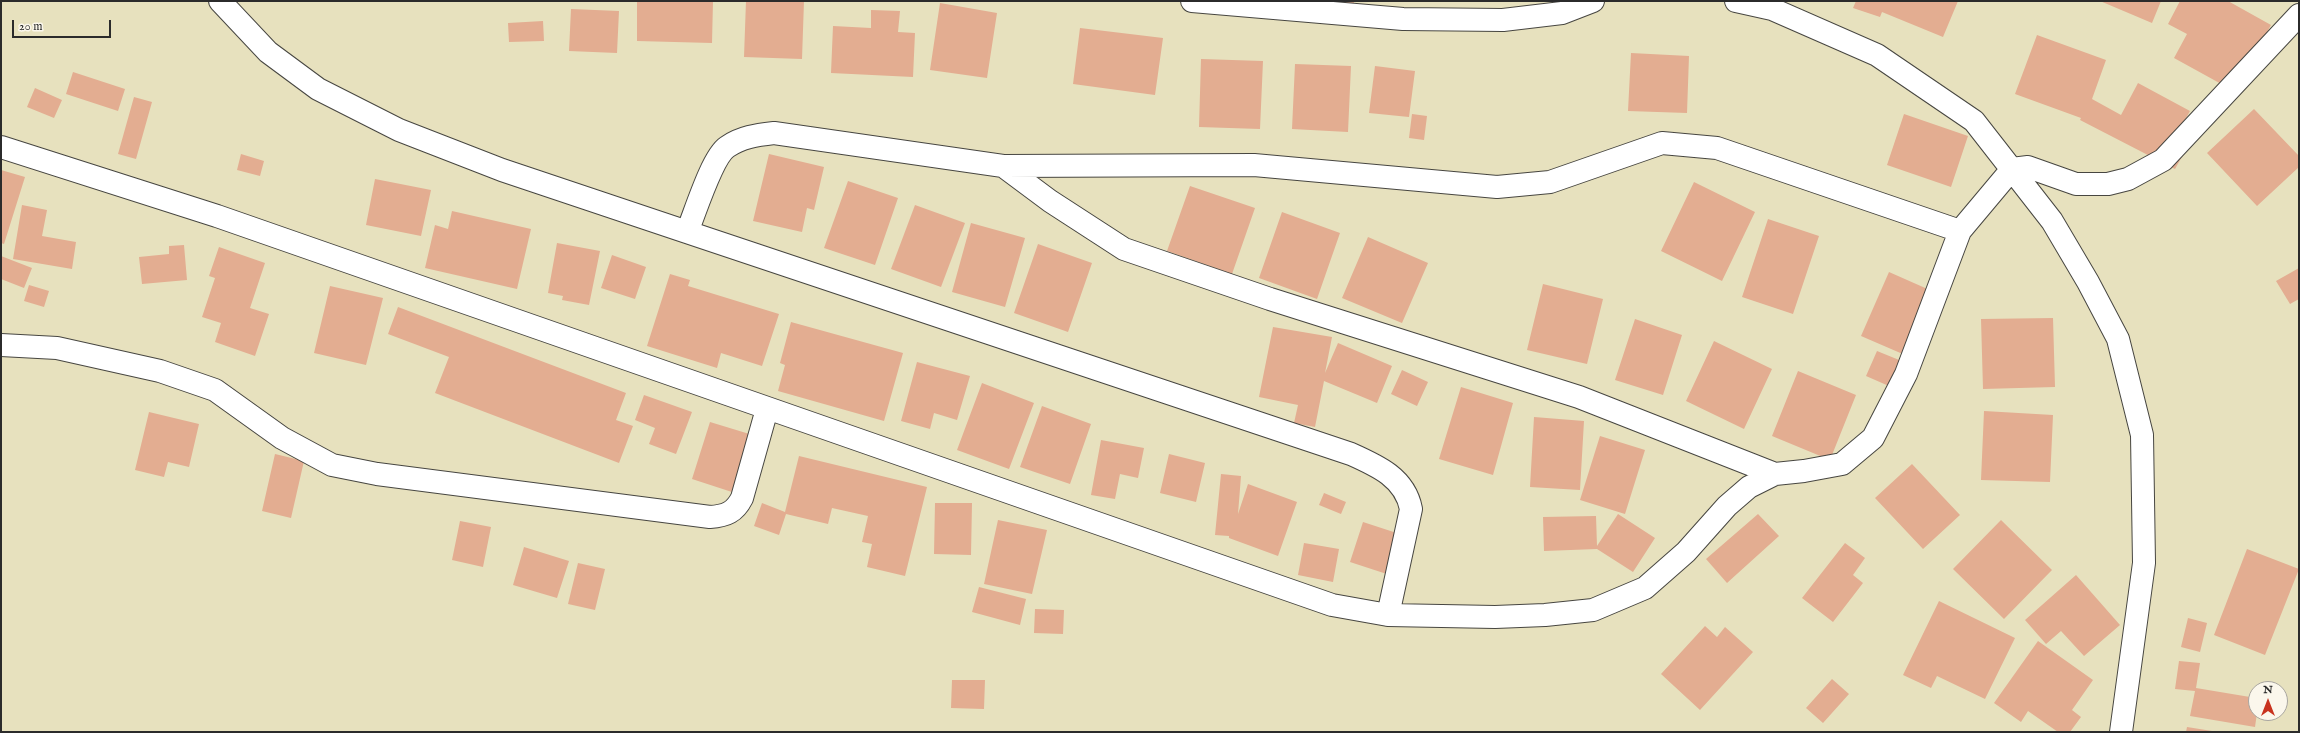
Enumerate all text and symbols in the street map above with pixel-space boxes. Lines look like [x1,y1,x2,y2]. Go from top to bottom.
scale bar [14,12,113,38]
text: 20 m [19,19,42,34]
north arrow [2248,681,2288,721]
text: N [2263,683,2273,697]

